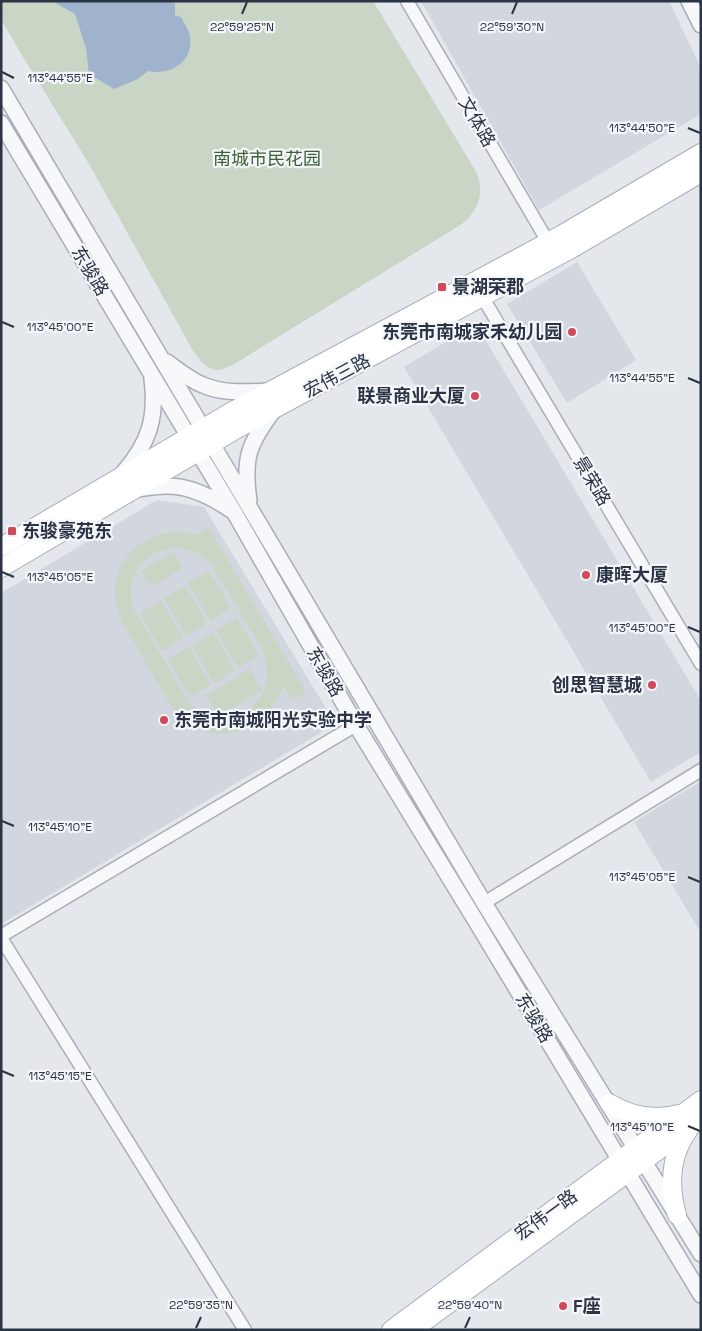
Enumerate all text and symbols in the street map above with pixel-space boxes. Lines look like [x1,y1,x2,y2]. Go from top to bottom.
text: 22°59'25"N [210,19,274,35]
text: 22°59'30"N [480,19,544,35]
text: 113°44'55"E [27,70,93,86]
street label: 文体路 [454,93,501,151]
text: 113°44'50"E [609,120,675,136]
park label: 南城市民花园 [213,147,321,170]
street label: 东骏路 [67,242,114,300]
place label: 景湖荣郡 [452,275,524,298]
marker: 景湖荣郡 [436,281,448,293]
text: 113°45'00"E [27,319,94,335]
place label: 东莞市南城家禾幼儿园 [382,320,562,343]
marker: 东莞市南城家禾幼儿园 [566,326,578,338]
street label: 宏伟三路 [300,349,374,403]
text: 113°44'55"E [609,370,675,386]
place label: 联景商业大厦 [357,384,465,407]
marker: 联景商业大厦 [469,390,481,402]
street label: 景荣路 [569,452,616,510]
place label: 东骏豪苑东 [22,519,112,542]
marker: 东骏豪苑东 [6,525,18,537]
place label: 康晖大厦 [596,563,668,586]
text: 113°45'05"E [27,569,93,585]
marker: 康晖大厦 [580,569,592,581]
text: 113°45'00"E [609,620,676,636]
street label: 东骏路 [302,643,349,701]
place label: 创思智慧城 [552,673,642,696]
marker: 创思智慧城 [646,679,658,691]
place label: 东莞市南城阳光实验中学 [174,708,372,731]
marker: 东莞市南城阳光实验中学 [158,714,170,726]
text: 113°45'10"E [28,819,92,835]
text: 113°45'05"E [609,869,675,885]
street label: 东骏路 [511,989,558,1047]
text: 113°45'15"E [28,1068,92,1084]
text: 113°45'10"E [610,1119,674,1135]
street label: 宏伟一路 [510,1184,582,1245]
place label: F座 [573,1294,601,1317]
text: 22°59'35"N [169,1297,233,1313]
text: 22°59'40"N [438,1297,502,1313]
marker: F座 [557,1300,569,1312]

